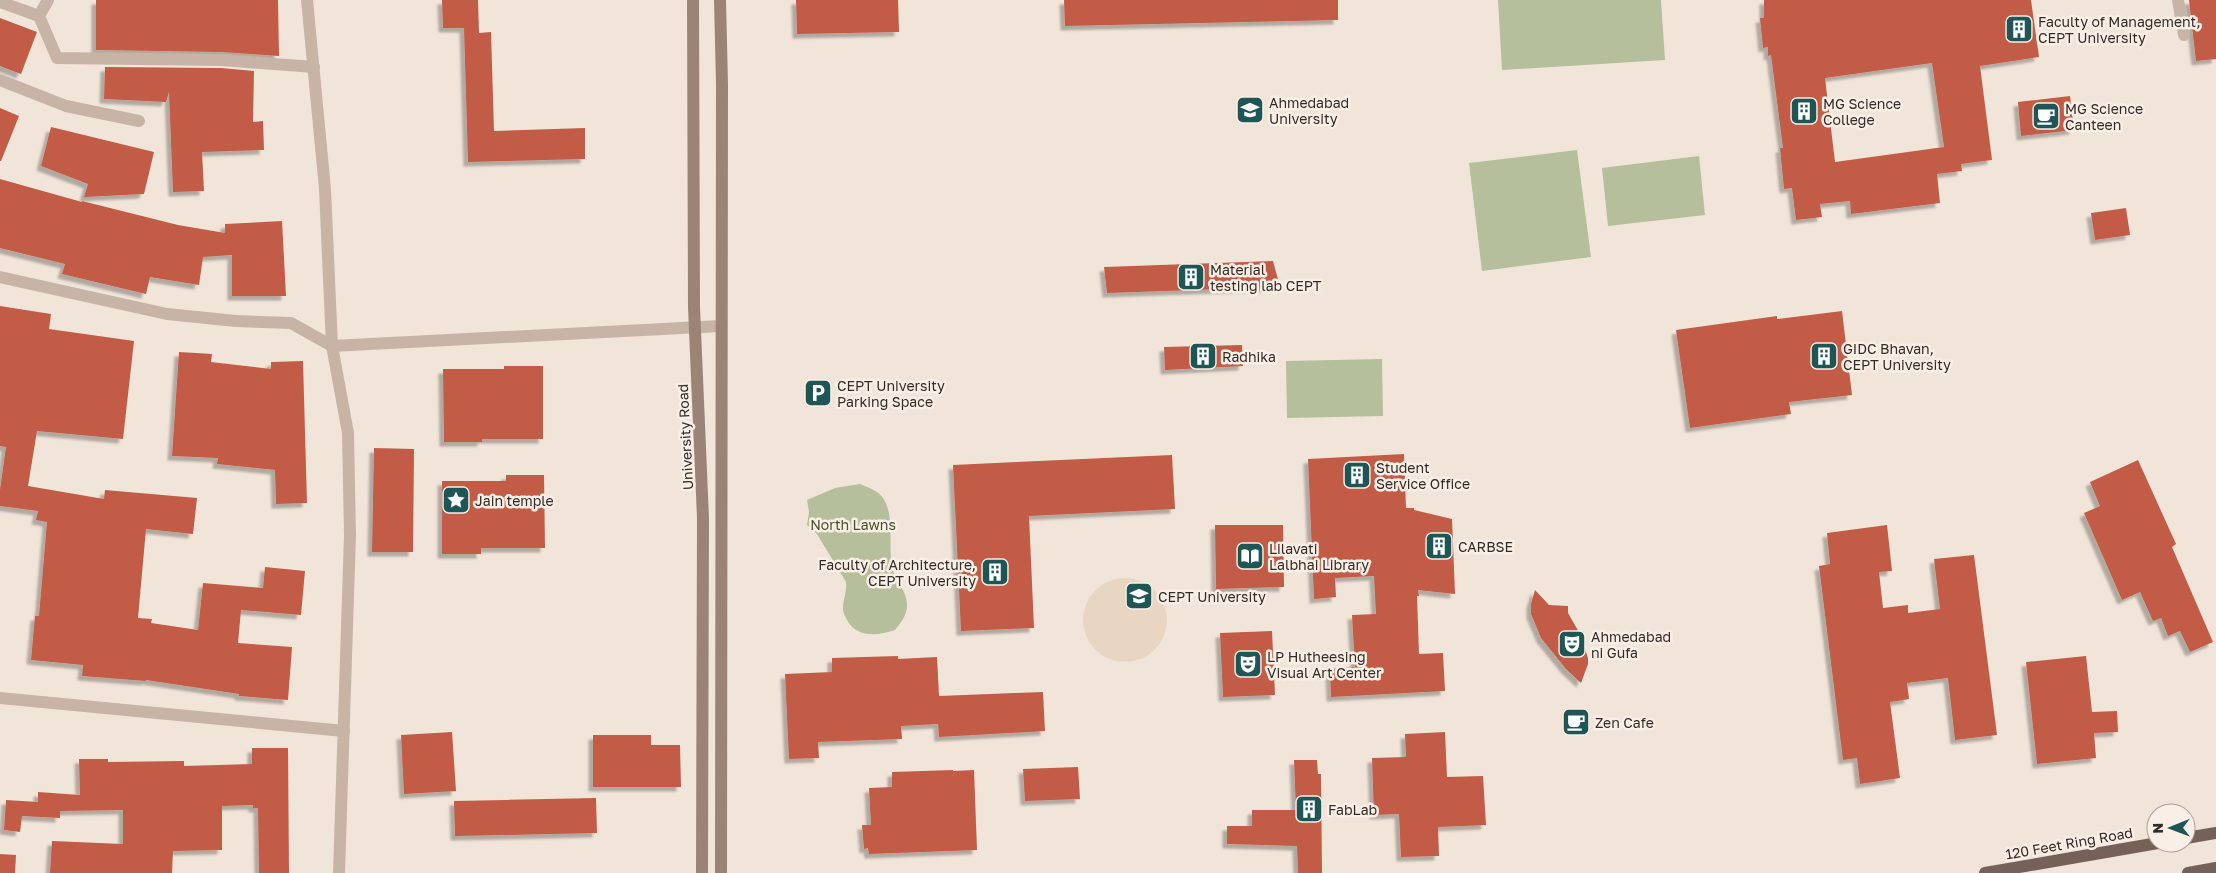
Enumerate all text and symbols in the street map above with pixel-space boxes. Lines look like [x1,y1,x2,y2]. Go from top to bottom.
place label: Faculty of Management, CEPT University [2038,13,2201,46]
building icon: Faculty of Management, CEPT University [2004,14,2034,44]
place label: Ahmedabad University [1269,94,1349,127]
school or university icon: Ahmedabad University [1235,95,1265,125]
place label: MG Science College [1823,95,1901,128]
building icon: MG Science College [1789,96,1819,126]
place label: MG Science Canteen [2065,100,2143,133]
cafe icon: MG Science Canteen [2031,101,2061,131]
place label: Material testing lab CEPT [1210,261,1322,294]
building icon: Material testing lab CEPT [1176,262,1206,292]
place label: GIDC Bhavan, CEPT University [1843,340,1951,373]
building icon: Radhika [1188,341,1218,371]
building icon: GIDC Bhavan, CEPT University [1809,341,1839,371]
place label: Radhika [1222,348,1276,365]
place label: CEPT University Parking Space [837,377,945,410]
parking icon: CEPT University Parking Space [803,378,833,408]
street label: University Road [674,383,696,491]
place label: Student Service Office [1376,459,1470,492]
building icon: Student Service Office [1342,460,1372,490]
place icon: Jain temple [441,485,471,515]
place label: Jain temple [475,492,554,509]
park label: North Lawns [810,516,896,533]
building icon: CARBSE [1424,531,1454,561]
place label: CARBSE [1458,538,1513,555]
place label: Lilavati Lalbhai Library [1269,540,1369,573]
library icon: Lilavati Lalbhai Library [1235,541,1265,571]
place label: Faculty of Architecture, CEPT University [818,556,976,589]
building icon: Faculty of Architecture, CEPT University [980,557,1010,587]
school or university icon: CEPT University [1124,581,1154,611]
place label: CEPT University [1158,588,1266,605]
place label: Ahmedabad ni Gufa [1591,628,1671,661]
theatre icon: Ahmedabad ni Gufa [1557,629,1587,659]
place label: LP Hutheesing Visual Art Center [1267,648,1382,681]
theatre icon: LP Hutheesing Visual Art Center [1233,649,1263,679]
cafe icon: Zen Cafe [1561,707,1591,737]
place label: Zen Cafe [1595,714,1654,731]
building icon: FabLab [1294,794,1324,824]
place label: FabLab [1328,801,1377,818]
north arrow [2146,803,2196,853]
street label: 120 Feet Ring Road [2004,823,2134,863]
text: N [2149,823,2166,834]

